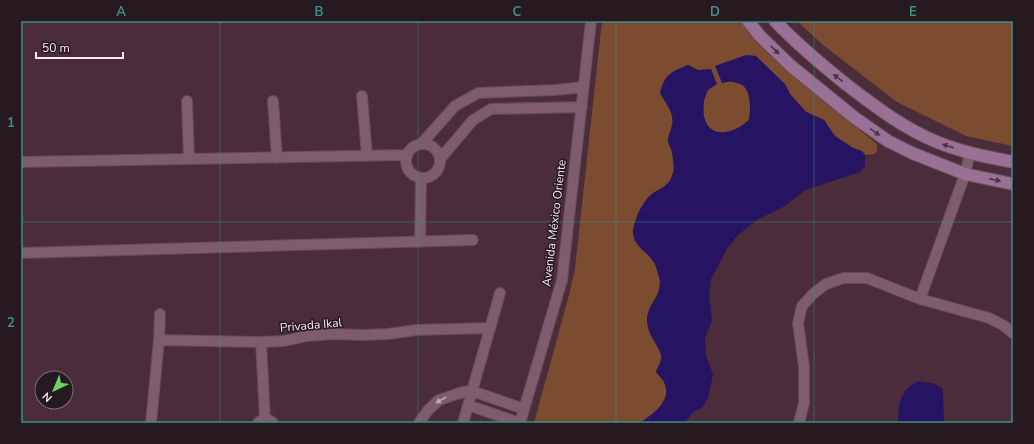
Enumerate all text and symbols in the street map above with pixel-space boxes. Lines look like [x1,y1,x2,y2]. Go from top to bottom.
text: A [116,3,126,21]
text: B [315,3,324,21]
text: C [513,3,522,21]
text: D [710,3,720,21]
text: E [909,3,917,21]
scale bar [36,34,123,60]
text: 50 m [42,40,70,56]
one-way arrow [770,45,780,55]
one-way arrow [833,74,844,82]
text: 1 [7,114,15,132]
one-way arrow [870,128,880,136]
one-way arrow [942,143,954,149]
street label: Avenida México Oriente [538,159,570,287]
one-way arrow [989,178,1001,184]
text: 2 [7,314,15,332]
street label: Privada Ikal [279,314,343,336]
north arrow [34,370,74,410]
text: N [39,389,56,405]
one-way arrow [435,397,447,403]

